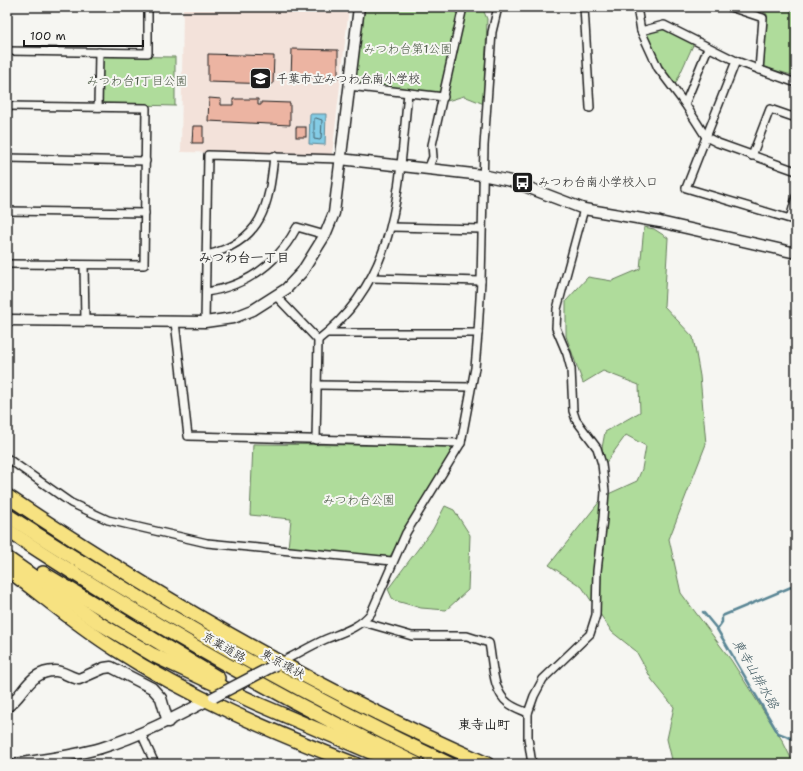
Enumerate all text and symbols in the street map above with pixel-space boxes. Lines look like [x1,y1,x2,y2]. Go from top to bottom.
scale bar [24,22,143,48]
text: 100 m [30,28,66,44]
park label: みつわ台第1公園 [363,41,453,57]
school or university icon: 千葉市立みつわ台南小学校 [248,66,274,92]
place label: 千葉市立みつわ台南小学校 [276,71,420,87]
park label: みつわ台1丁目公園 [86,73,188,89]
bus stop icon: みつわ台南小学校入口 [509,169,535,195]
place label: みつわ台南小学校入口 [538,174,658,190]
district label: みつわ台一丁目 [198,249,290,266]
park label: みつわ台公園 [323,492,395,508]
street label: 京葉道路 [199,628,249,666]
water label: 東寺山排水路 [729,636,783,713]
street label: 東京環状 [258,645,308,683]
district label: 東寺山町 [458,716,510,733]

